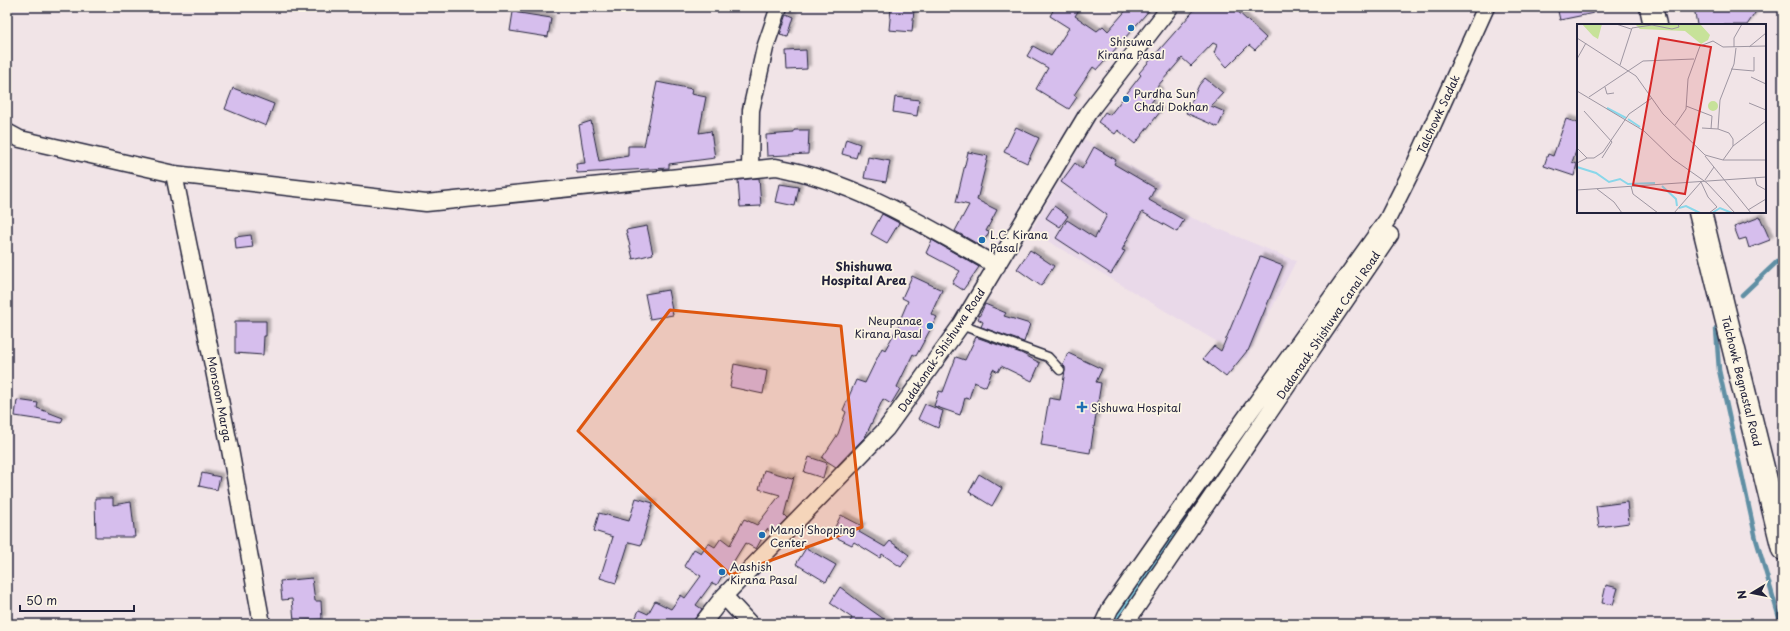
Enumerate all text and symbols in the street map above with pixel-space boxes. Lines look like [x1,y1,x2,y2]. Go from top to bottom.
marker: Shisuwa Kirana Pasal [1126,23,1136,33]
inset map [1577,24,1766,213]
place label: Shisuwa Kirana Pasal [1097,33,1165,63]
street label: Talchowk Sadak [1412,71,1464,156]
place label: Purdha Sun Chadi Dokhan [1134,85,1209,115]
marker: Purdha Sun Chadi Dokhan [1121,94,1131,104]
place label: L.C. Kirana Pasal [990,226,1048,256]
marker: L.C. Kirana Pasal [977,235,987,245]
street label: Dadanaak Shishuwa Canal Road [1272,247,1384,402]
district label: Shishuwa Hospital Area [821,257,907,289]
street label: Dadakonak-Shishuwa Road [893,285,989,415]
place label: Neupanae Kirana Pasal [855,312,922,342]
street label: Talchowk Begnastal Road [1718,314,1766,448]
marker: Neupanae Kirana Pasal [925,321,935,331]
street label: Monsoon Marga [203,355,237,443]
place label: Sishuwa Hospital [1091,399,1181,416]
marker: Sishuwa Hospital [1076,401,1088,413]
place label: Manoj Shopping Center [770,521,855,551]
marker: Manoj Shopping Center [757,530,767,540]
place label: Aashish Kirana Pasal [730,558,797,588]
marker: Aashish Kirana Pasal [717,567,727,577]
north arrow [1732,573,1772,613]
scale bar [20,587,134,613]
text: N [1732,589,1751,601]
text: 50 m [26,591,57,609]

